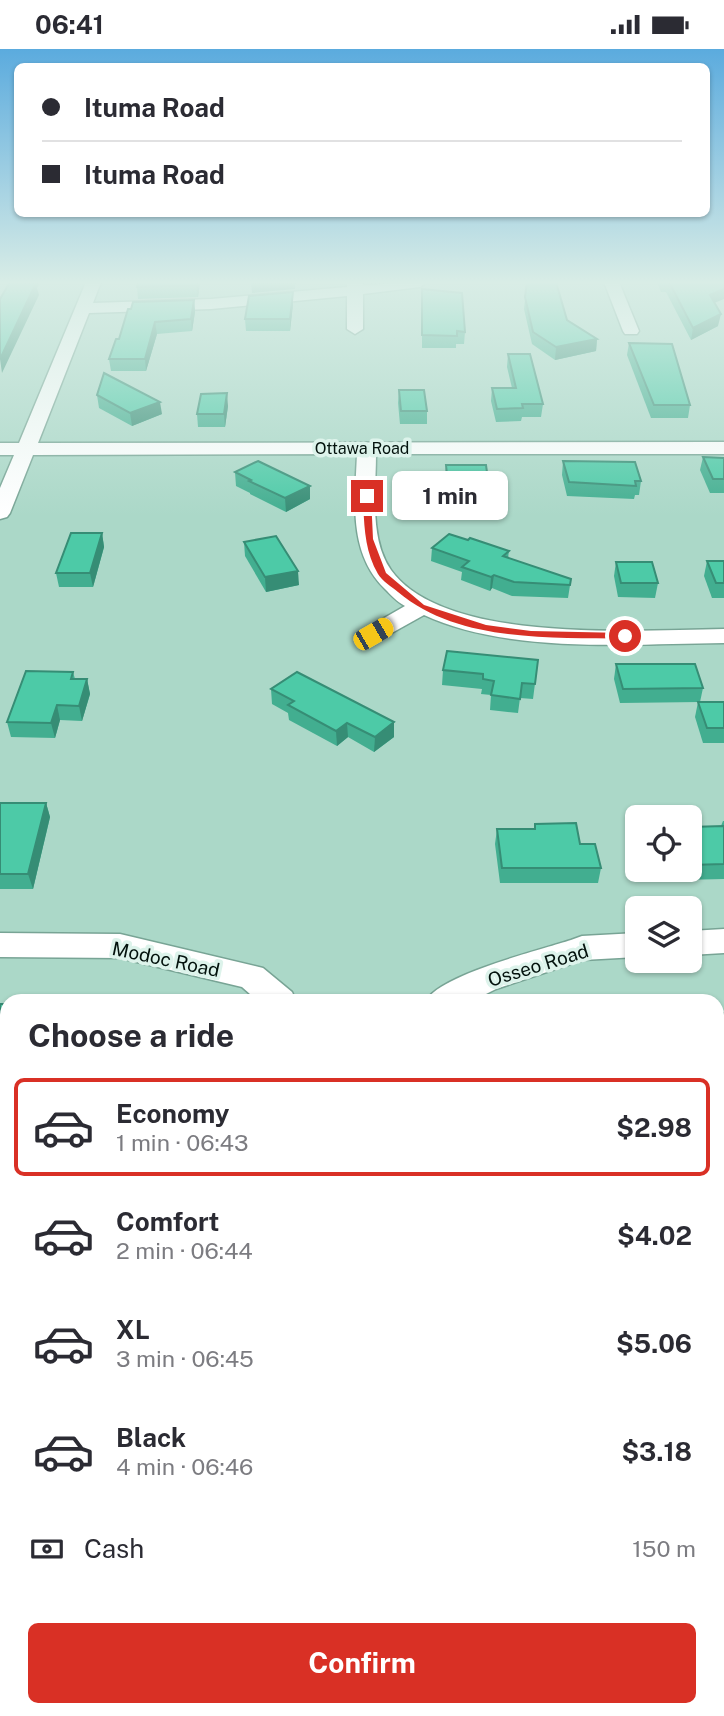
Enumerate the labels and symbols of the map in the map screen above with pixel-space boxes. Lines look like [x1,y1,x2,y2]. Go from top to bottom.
street label: Ottawa Road [315,439,409,458]
callout: 1 min [392,471,507,521]
route end [351,480,383,512]
car [350,614,397,654]
route start [609,620,641,652]
street label: Modoc Road [110,937,222,981]
street label: Osseo Road [485,939,591,991]

